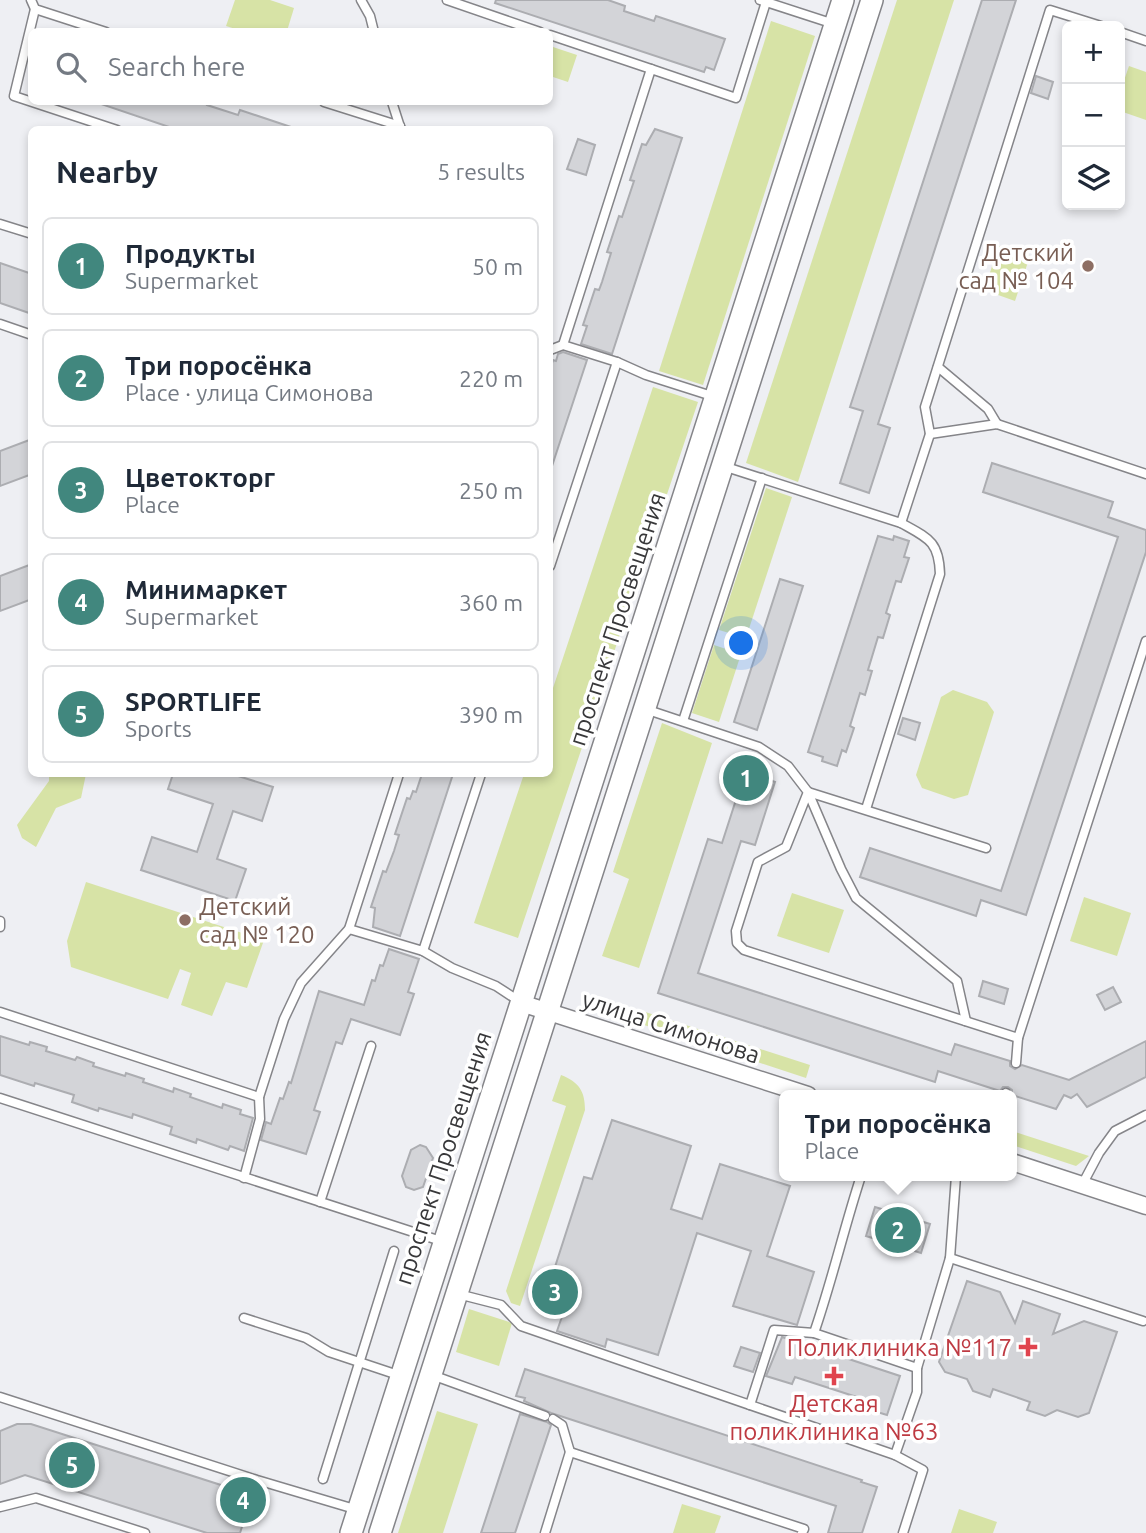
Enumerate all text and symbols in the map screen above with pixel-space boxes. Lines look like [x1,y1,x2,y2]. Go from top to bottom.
map controls [1062,21,1125,210]
button: + [1062,21,1125,84]
search box [28,28,553,105]
icon: search [52,48,90,86]
text: Search here [108,52,245,81]
button: − [1062,84,1125,147]
button: layers [1062,147,1125,210]
text: Nearby [56,155,158,189]
text: 5 results [437,159,525,184]
text: Продукты [125,239,256,268]
place label: Детский сад № 104 [958,239,1074,294]
text: 1 [75,254,87,279]
text: 50 m [472,254,523,279]
marker: Детский сад № 104 [1080,258,1096,274]
text: Supermarket [125,268,258,293]
text: Три поросёнка [125,351,312,380]
text: 2 [75,366,87,391]
text: 220 m [459,366,523,391]
text: Place · улица Симонова [125,380,374,405]
text: Цветокторг [125,463,275,492]
text: 3 [75,478,87,503]
text: 250 m [459,478,523,503]
street label: проспект Просвещения [563,489,671,749]
text: Place [125,492,180,517]
text: Минимаркет [125,575,287,604]
text: 4 [75,590,87,615]
text: 360 m [459,590,523,615]
text: Supermarket [125,604,258,629]
your location [724,626,758,660]
text: SPORTLIFE [125,687,261,716]
text: 5 [75,702,87,727]
text: 390 m [459,702,523,727]
text: Sports [125,716,192,741]
pin: 1 [723,752,769,804]
place label: Детский сад № 120 [199,893,315,948]
marker: Детский сад № 120 [177,912,193,928]
street label: улица Симонова [579,986,763,1068]
street label: проспект Просвещения [389,1028,497,1288]
popup [779,1090,1017,1181]
text: Три поросёнка [804,1109,992,1138]
text: Place [804,1138,859,1163]
pin: 2 [875,1204,921,1256]
pin: 3 [532,1266,578,1318]
place label: Поликлиника №117 [787,1334,1012,1361]
marker: Поликлиника №117 [1018,1337,1038,1357]
marker: Детская поликлиника №63 [824,1366,844,1386]
place label: Детская поликлиника №63 [729,1390,939,1445]
pin: 5 [49,1439,95,1491]
pin: 4 [220,1474,266,1526]

